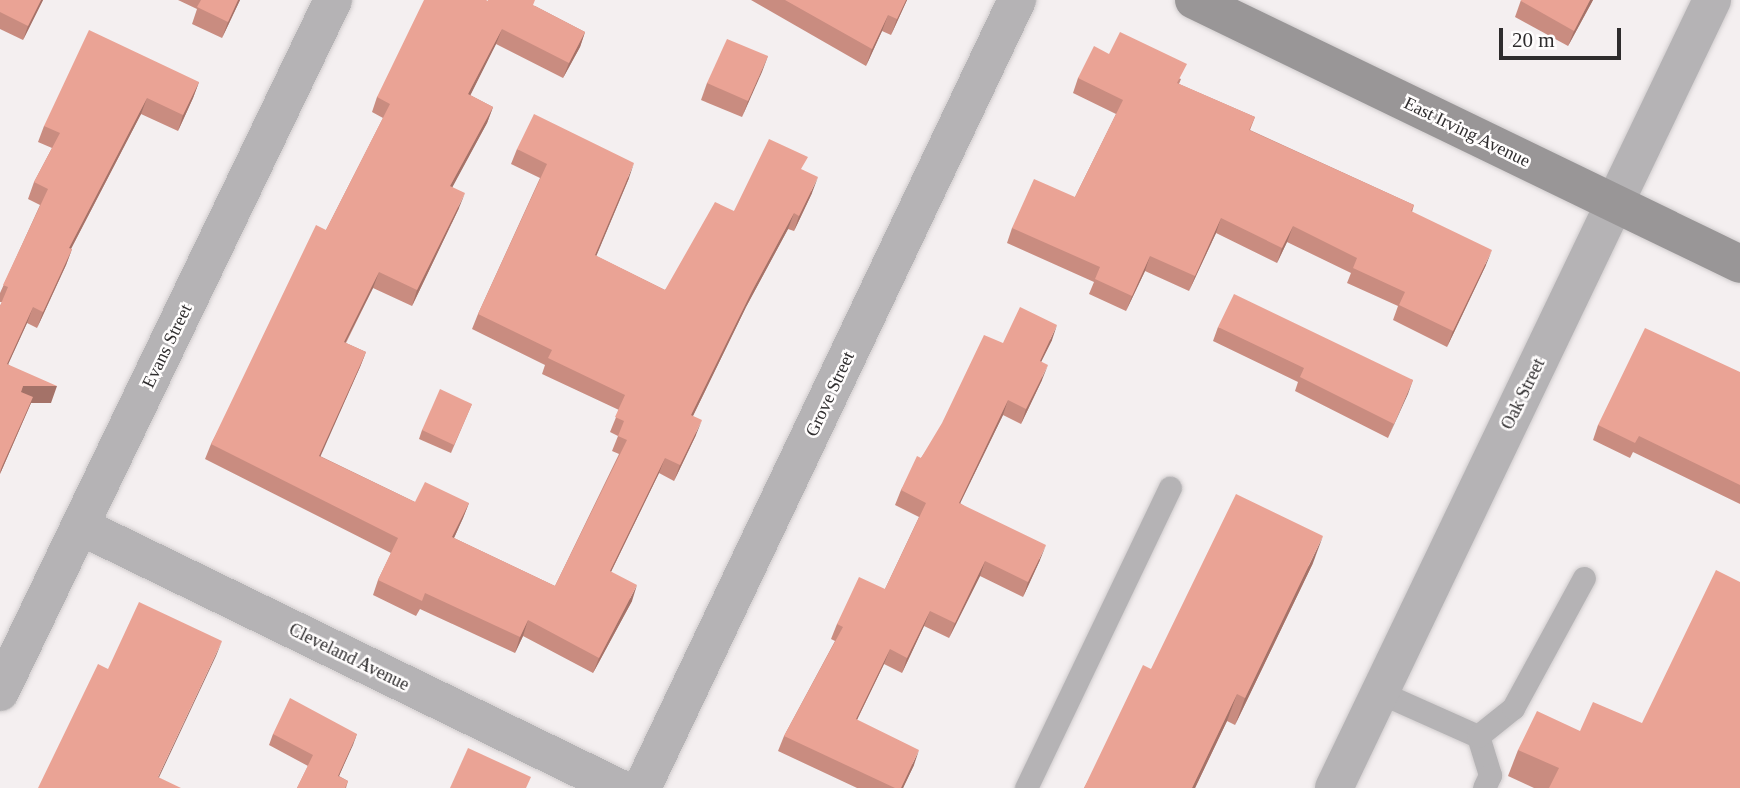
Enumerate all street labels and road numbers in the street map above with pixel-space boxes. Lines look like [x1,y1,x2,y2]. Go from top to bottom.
street label: East Irving Avenue [1400,92,1534,172]
street label: Evans Street [137,301,197,391]
street label: Grove Street [801,348,859,440]
street label: Oak Street [1497,355,1549,433]
street label: Cleveland Avenue [285,618,413,696]

